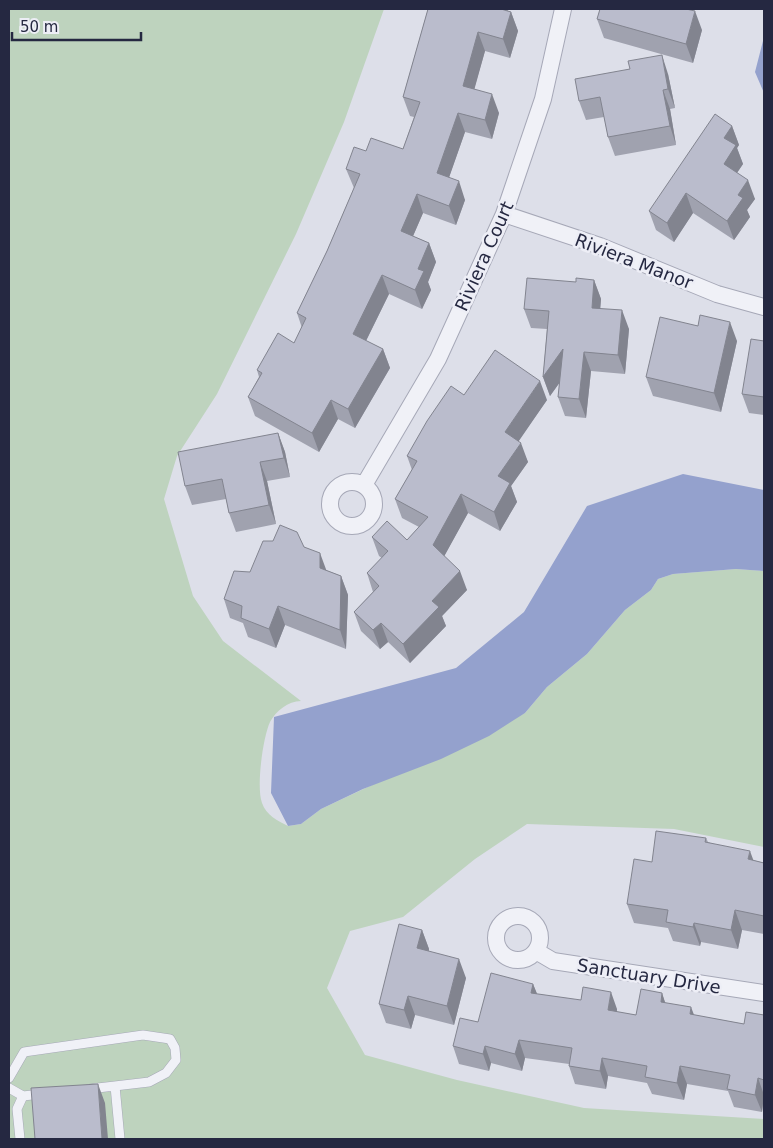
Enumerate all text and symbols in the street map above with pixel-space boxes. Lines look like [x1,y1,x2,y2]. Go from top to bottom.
scale bar [12,10,141,42]
text: 50 m [20,18,58,36]
street label: Riviera Court [450,198,518,314]
street label: Riviera Manor [572,229,697,293]
street label: Sanctuary Drive [576,954,722,998]

